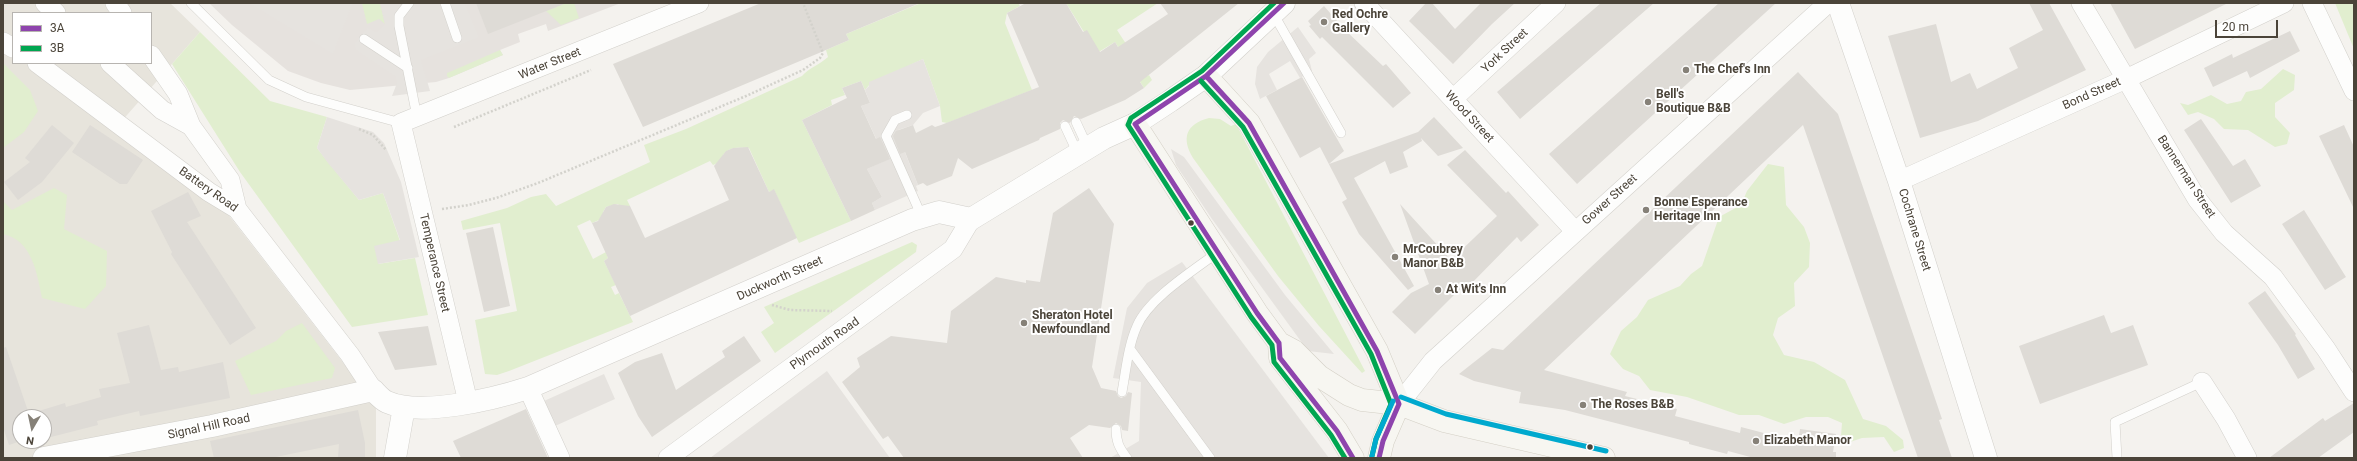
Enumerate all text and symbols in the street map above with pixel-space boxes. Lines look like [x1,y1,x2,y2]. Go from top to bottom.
place label: Red Ochre Gallery [1332,8,1388,36]
legend [12,12,152,64]
scale bar [2217,12,2280,38]
marker: Red Ochre Gallery [1319,17,1329,27]
text: 20 m [2222,20,2249,34]
text: 3A [50,21,65,35]
street label: York Street [1479,26,1531,76]
text: 3B [50,41,64,55]
street label: Water Street [517,45,583,83]
place label: The Chef's Inn [1694,63,1771,77]
marker: The Chef's Inn [1681,65,1691,75]
street label: Bond Street [2061,75,2123,113]
street label: Wood Street [1441,88,1497,146]
place label: Bell's Boutique B&B [1656,88,1731,116]
marker: Bell's Boutique B&B [1643,97,1653,107]
street label: Bannerman Street [2154,133,2218,221]
street label: Battery Road [176,164,240,216]
street label: Gower Street [1580,172,1640,228]
street label: Cochrane Street [1895,187,1933,273]
place label: Bonne Esperance Heritage Inn [1654,196,1748,224]
marker: Bonne Esperance Heritage Inn [1641,205,1651,215]
street label: Temperance Street [416,212,452,314]
unlabelled marker [1186,218,1196,228]
place label: MrCoubrey Manor B&B [1403,243,1464,271]
marker: MrCoubrey Manor B&B [1390,252,1400,262]
street label: Duckworth Street [735,254,825,304]
place label: At Wit's Inn [1446,283,1506,297]
marker: At Wit's Inn [1433,285,1443,295]
place label: Sheraton Hotel Newfoundland [1032,309,1113,337]
street label: Plymouth Road [788,315,862,373]
marker: Sheraton Hotel Newfoundland [1019,318,1029,328]
place label: The Roses B&B [1591,398,1674,412]
marker: The Roses B&B [1578,400,1588,410]
north arrow [12,409,52,449]
street label: Signal Hill Road [167,411,251,443]
text: N [25,433,35,447]
place label: Elizabeth Manor [1764,434,1851,448]
marker: Elizabeth Manor [1751,436,1761,446]
unlabelled marker [1585,442,1595,452]

